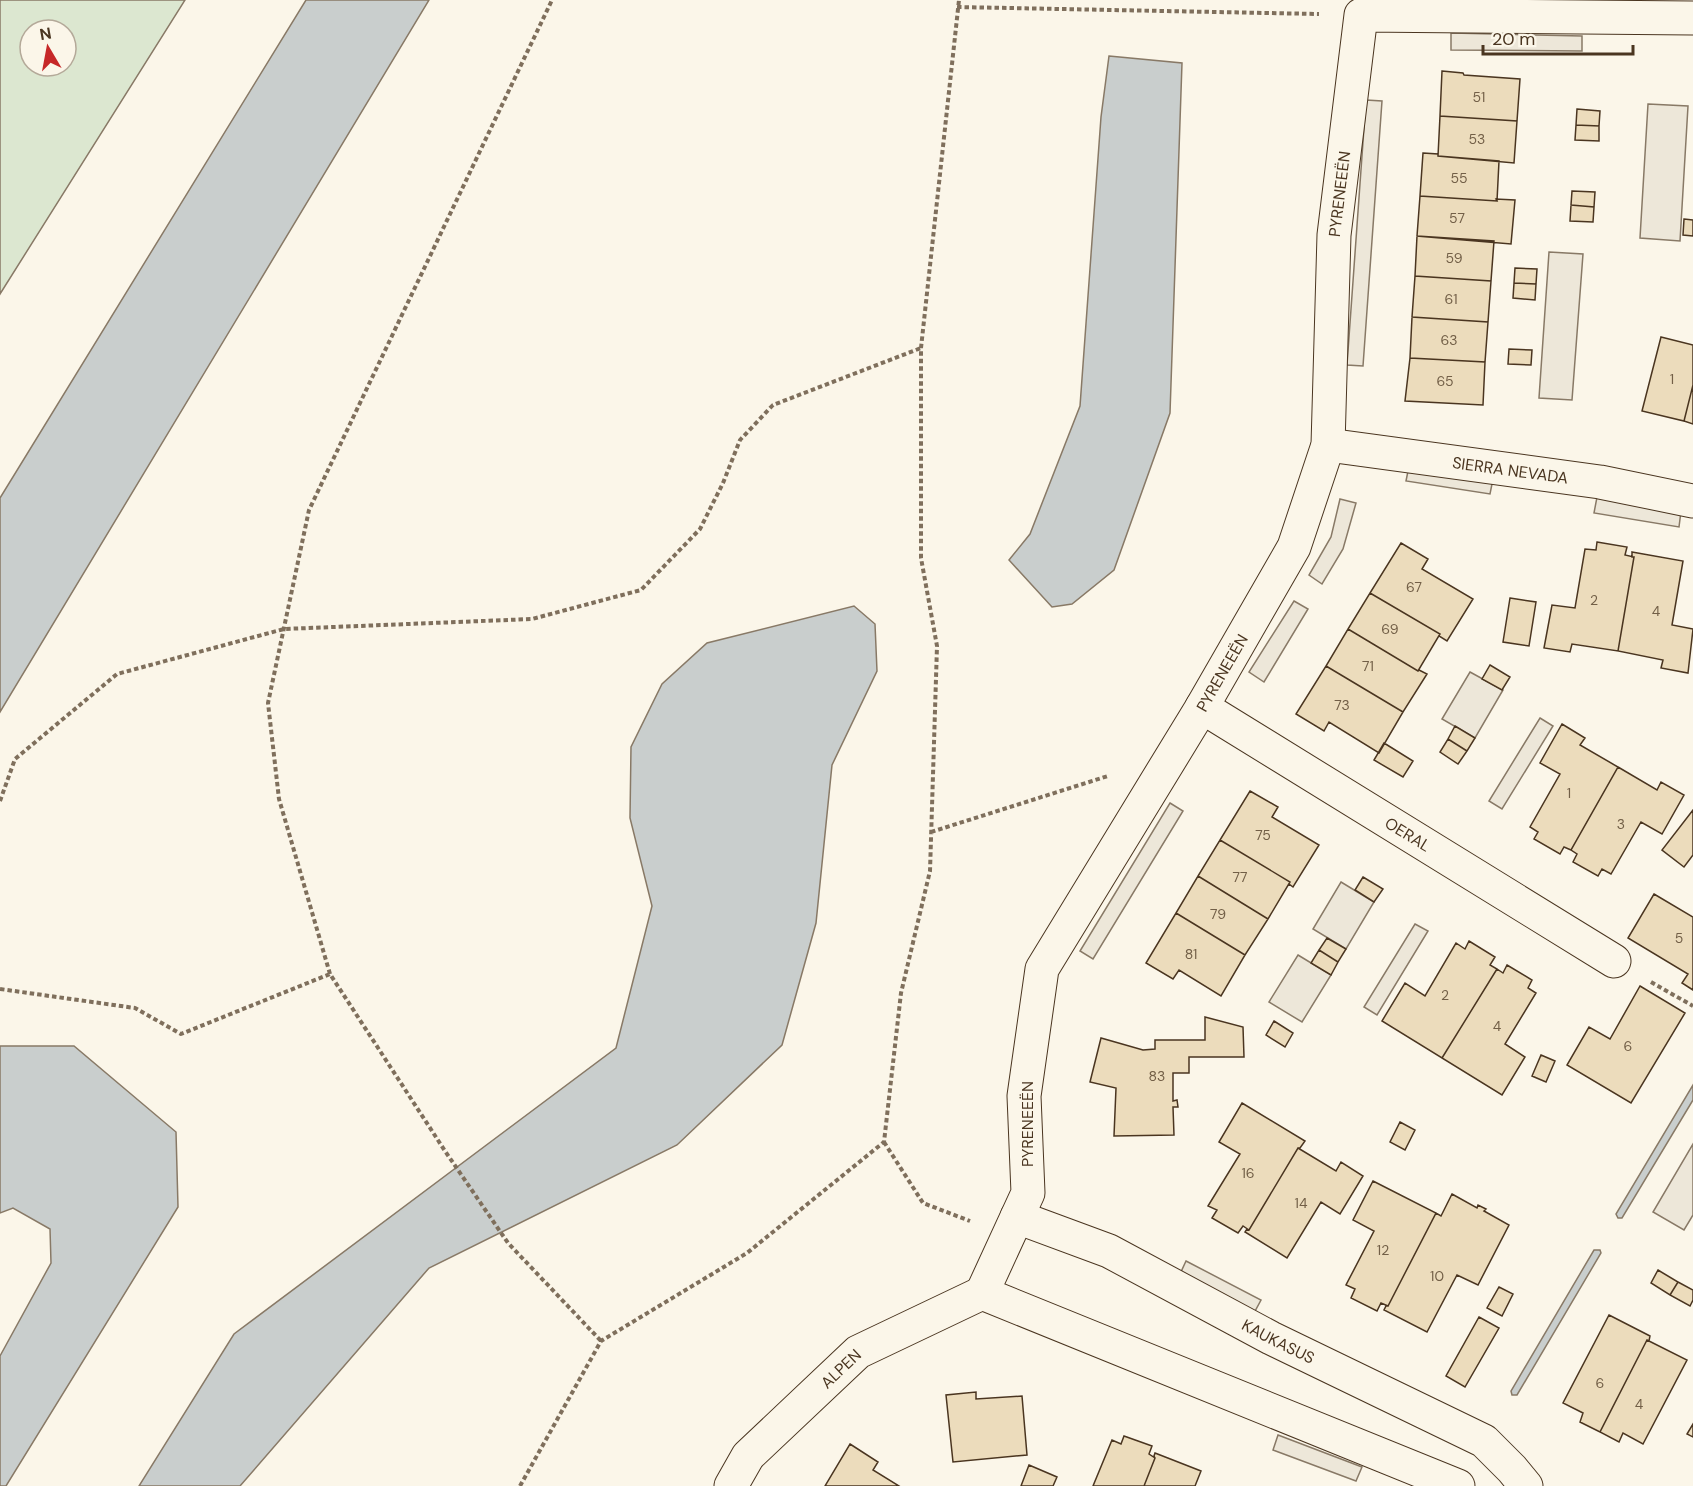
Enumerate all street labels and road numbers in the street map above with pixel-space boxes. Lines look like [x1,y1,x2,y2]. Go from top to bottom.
street label: PYRENEEËN [1324,150,1355,238]
street label: SIERRA NEVADA [1451,452,1570,489]
street label: PYRENEEËN [1192,630,1253,716]
street label: OERAL [1381,812,1435,856]
street label: PYRENEEËN [1017,1081,1038,1167]
street label: KAUKASUS [1238,1314,1318,1369]
street label: ALPEN [816,1344,866,1393]

